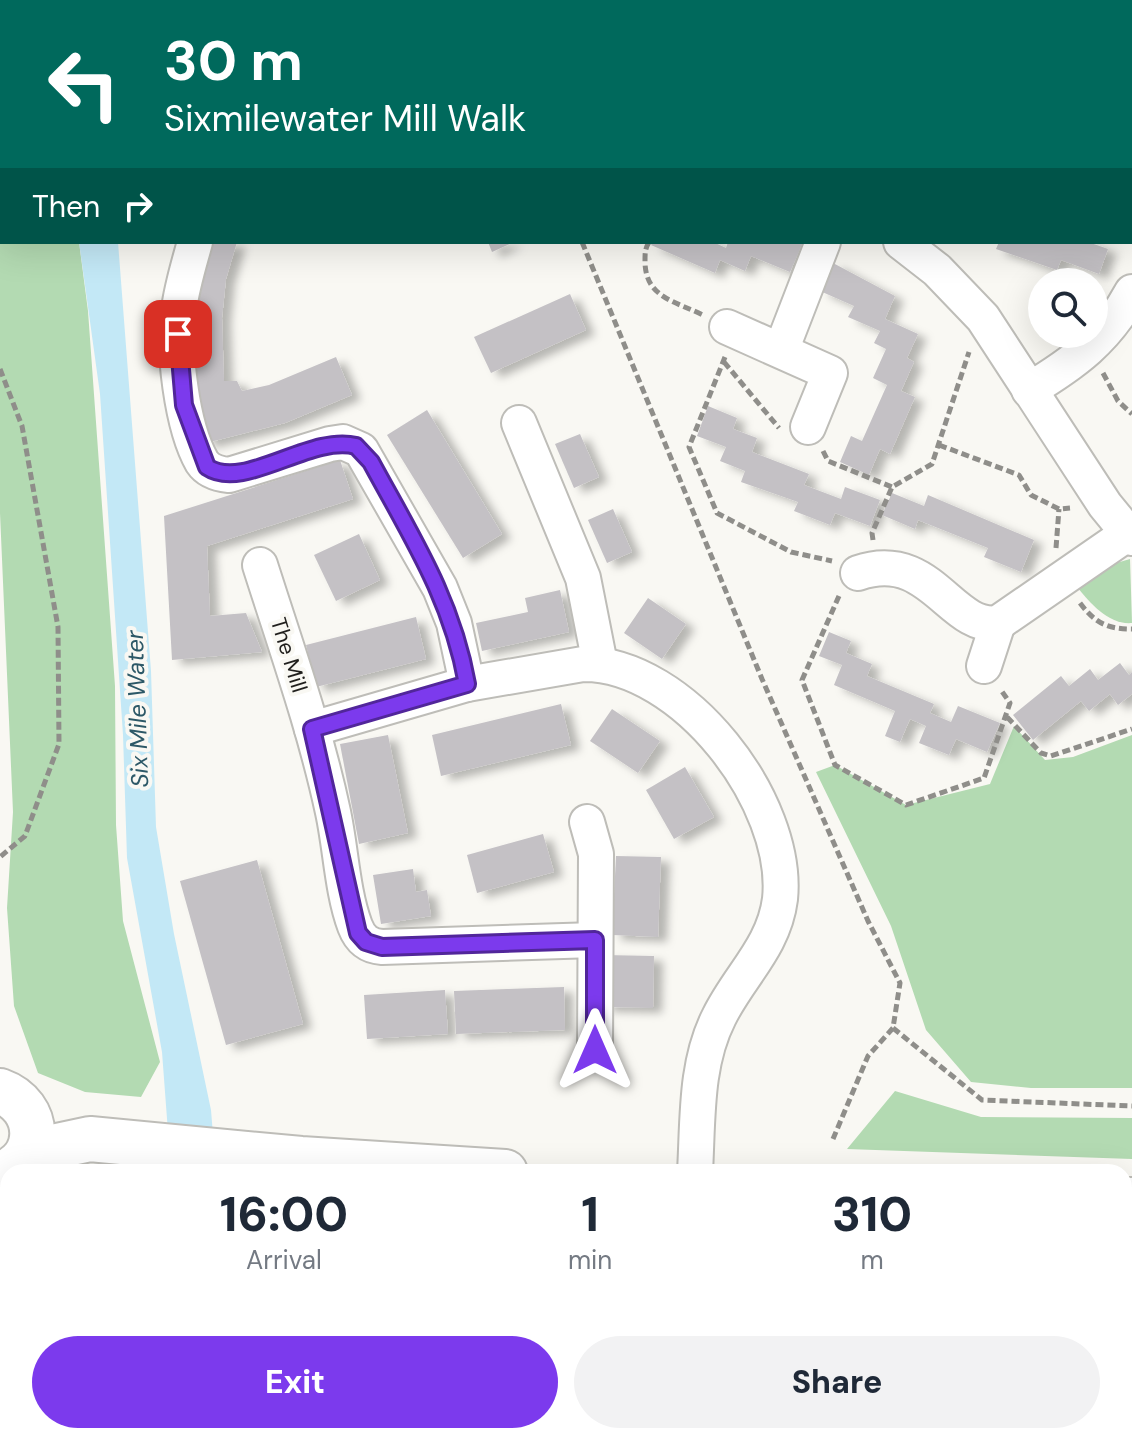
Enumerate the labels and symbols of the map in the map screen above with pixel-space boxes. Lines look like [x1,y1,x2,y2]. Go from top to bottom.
pin [144,300,212,368]
street label: The Mill [264,614,314,696]
water label: Six Mile Water [119,629,155,788]
position arrow [553,1008,637,1092]

